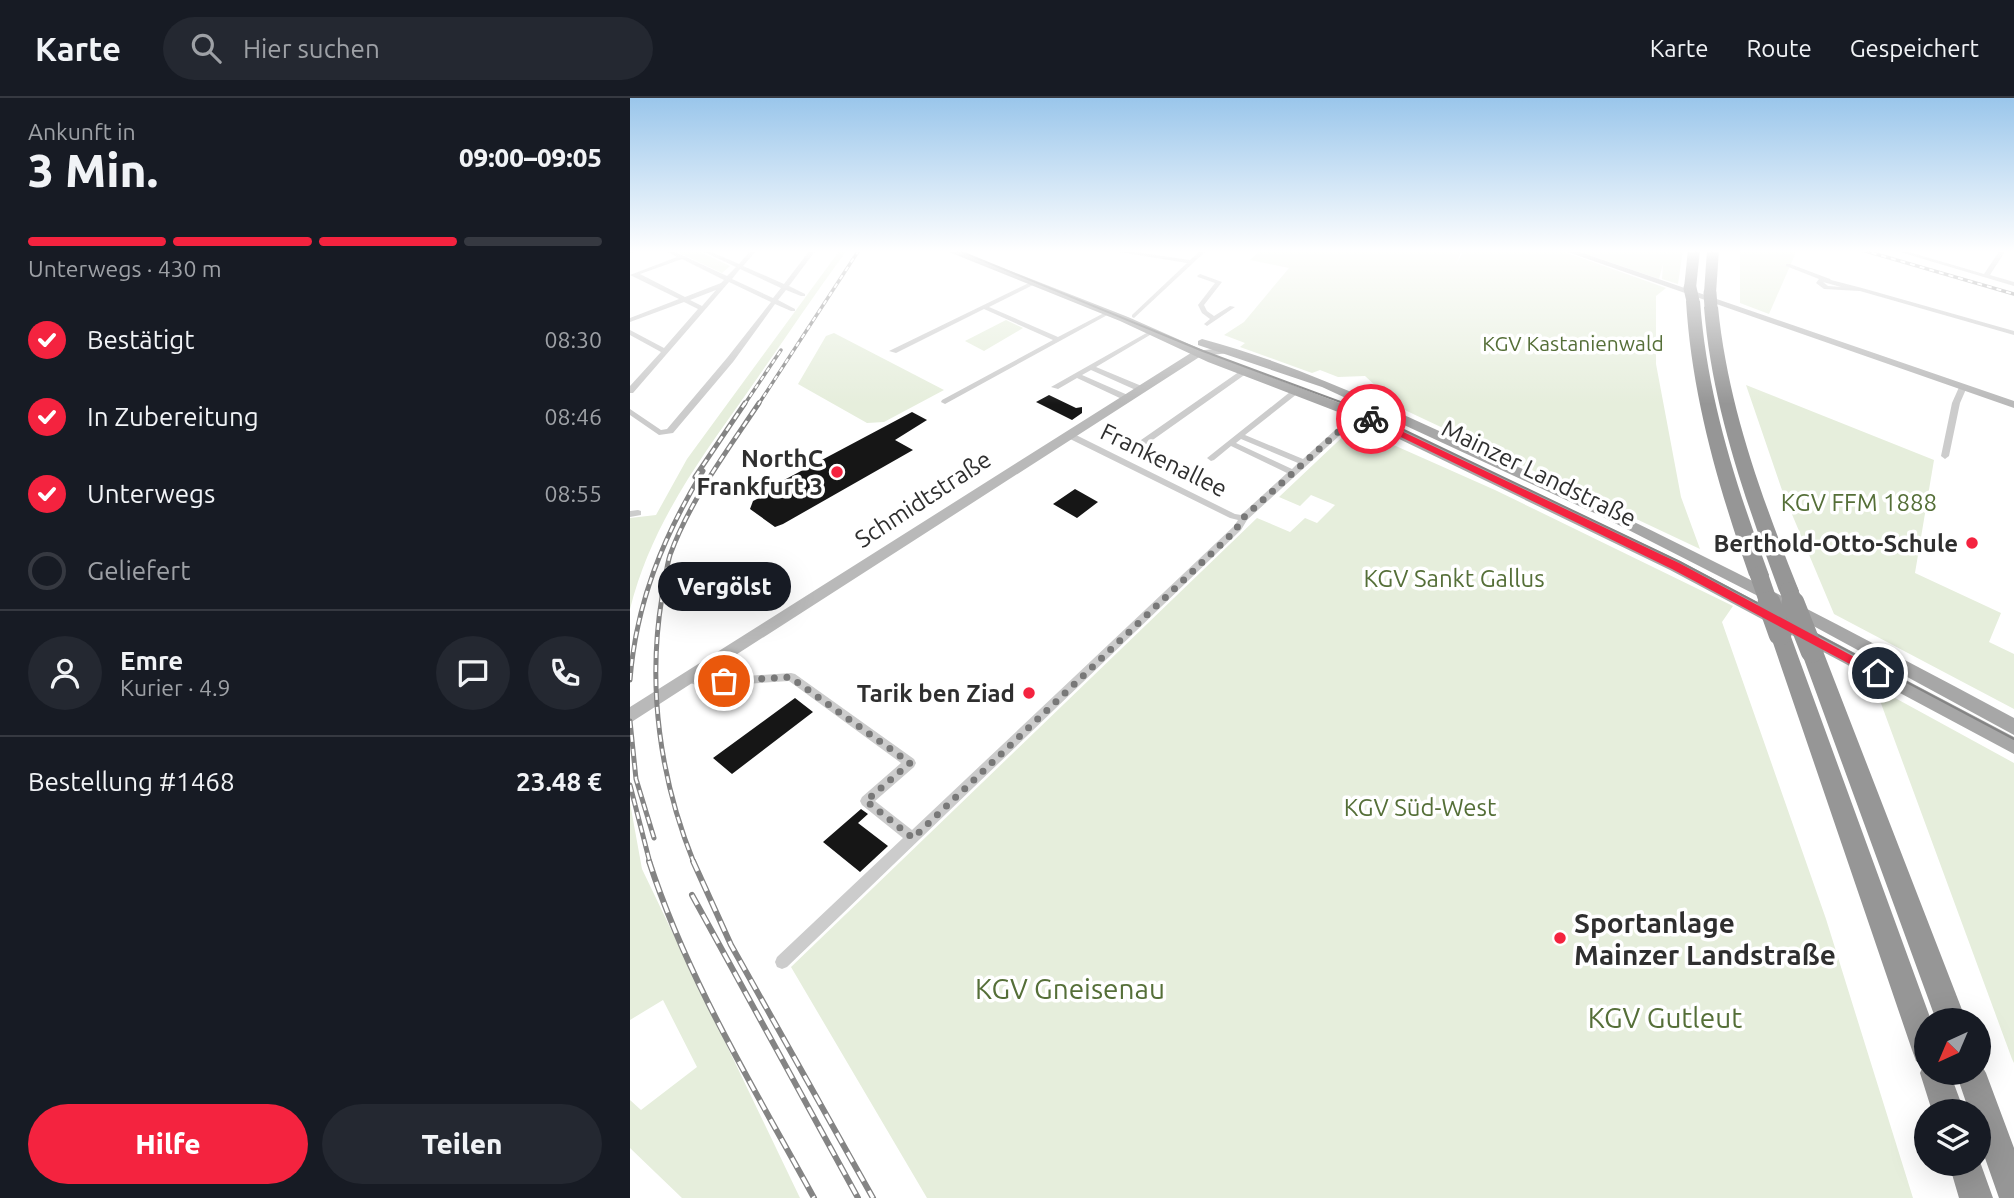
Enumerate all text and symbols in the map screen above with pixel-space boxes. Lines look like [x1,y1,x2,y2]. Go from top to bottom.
search box [163,17,653,80]
icon: search [187,29,225,67]
text: Karte [35,30,121,67]
text: Hier suchen [243,34,380,63]
text: Karte [1650,35,1708,62]
text: Route [1746,35,1812,62]
text: Gespeichert [1850,35,1979,62]
text: Ankunft in [28,119,136,144]
text: 09:00–09:05 [459,143,602,172]
text: 3 Min. [28,144,158,196]
text: Unterwegs · 430 m [28,256,222,281]
icon: check [28,321,66,359]
text: Bestätigt [87,325,194,354]
text: 08:30 [544,327,602,352]
park label: KGV Kastanienwald [1482,331,1664,355]
courier [1336,384,1406,454]
icon: check [28,398,66,436]
icon: bike [1352,400,1390,438]
text: In Zubereitung [87,402,259,431]
text: 08:46 [544,404,602,429]
street label: Mainzer Landstraße [1438,414,1640,532]
street label: Frankenallee [1096,418,1232,502]
place label: NorthC Frankfurt 3 [696,445,823,500]
street label: Schmidtstraße [850,445,996,553]
marker: NorthC Frankfurt 3 [829,464,845,480]
icon: check [28,475,66,513]
text: Unterwegs [87,479,215,508]
text: 08:55 [544,481,602,506]
park label: KGV FFM 1888 [1781,489,1937,516]
place label: Berthold-Otto-Schule [1713,530,1958,557]
marker: Berthold-Otto-Schule [1964,535,1980,551]
text: Geliefert [87,556,190,585]
callout: Vergölst [658,562,790,611]
park label: KGV Sankt Gallus [1363,565,1545,592]
text: Vergölst [677,574,772,599]
button: person [28,636,102,710]
button: chat [436,636,510,710]
button: phone [528,636,602,710]
pin [1848,643,1908,703]
text: Emre [120,646,183,675]
pin [694,651,754,711]
icon: home [1859,654,1897,692]
icon: bag [705,662,743,700]
text: Kurier · 4.9 [120,675,231,700]
place label: Tarik ben Ziad [857,680,1015,707]
marker: Tarik ben Ziad [1021,685,1037,701]
text: Bestellung #1468 [28,767,235,796]
text: 23.48 € [516,767,602,796]
park label: KGV Süd-West [1344,794,1497,821]
place label: Sportanlage Mainzer Landstraße [1574,907,1836,970]
marker: Sportanlage Mainzer Landstraße [1552,930,1568,946]
park label: KGV Gneisenau [975,973,1165,1004]
park label: KGV Gutleut [1588,1002,1742,1033]
north arrow [1914,1008,1992,1085]
map controls [1914,1008,1991,1176]
button: layers [1914,1099,1991,1176]
button: Hilfe [28,1104,308,1184]
button: Teilen [322,1104,602,1184]

